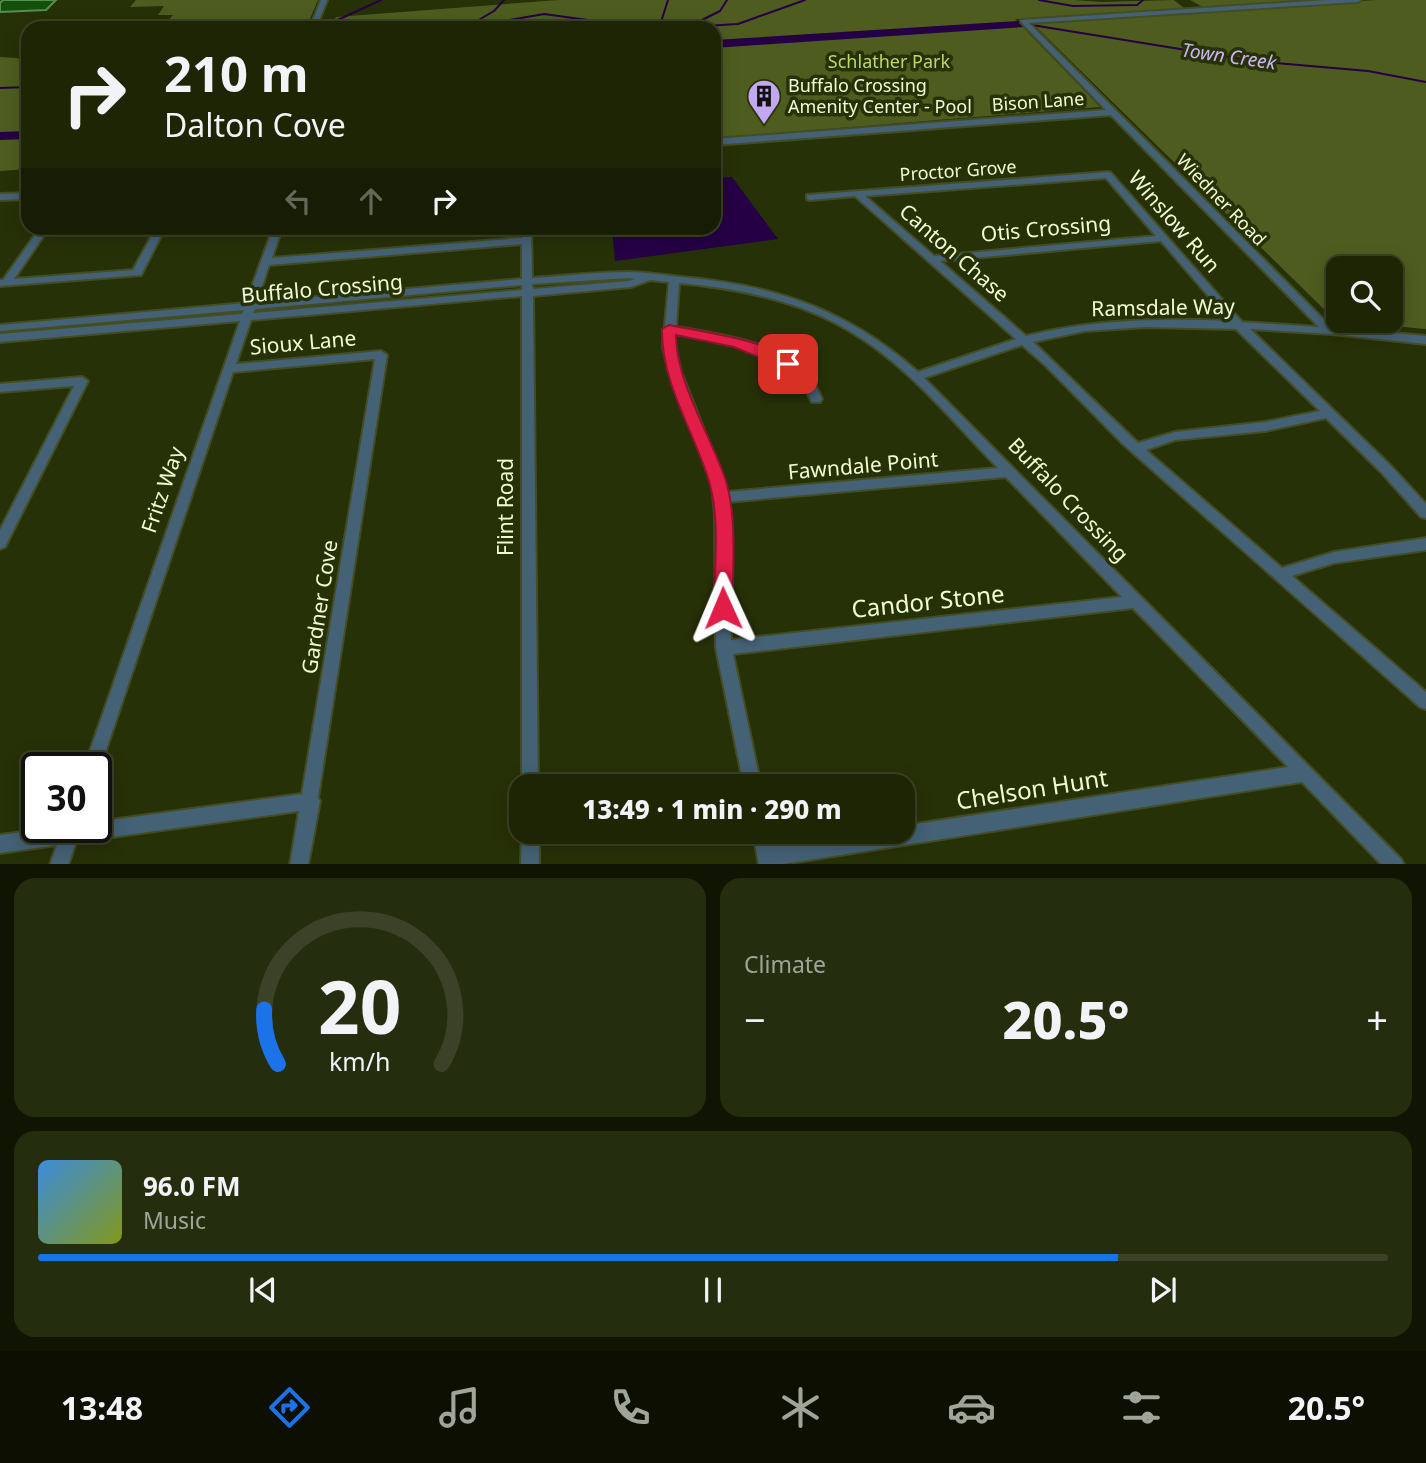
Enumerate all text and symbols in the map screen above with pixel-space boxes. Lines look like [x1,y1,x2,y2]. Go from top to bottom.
water label: Town Creek [1180,37,1278,76]
text: 210 m [164,40,309,106]
icon: right [49,49,140,140]
park label: Schlather Park [828,49,951,73]
place label: Buffalo Crossing Amenity Center - Pool [788,73,972,118]
building icon: Buffalo Crossing Amenity Center - Pool [745,77,783,126]
street label: Bison Lane [991,86,1085,116]
text: Dalton Cove [164,103,346,146]
street label: Wiedner Road [1172,148,1272,251]
street label: Proctor Grove [899,154,1017,186]
street label: Winslow Run [1123,164,1227,278]
icon: left [279,182,317,220]
icon: ahead [352,182,390,220]
icon: right [425,182,463,220]
street label: Canton Chase [894,197,1015,308]
street label: Otis Crossing [980,208,1112,248]
map controls [1326,256,1403,333]
button: search [1326,256,1403,333]
street label: Buffalo Crossing [240,267,404,309]
street label: Ramsdale Way [1091,292,1235,322]
street label: Sioux Lane [248,323,357,361]
pin [758,334,818,394]
icon: arrive [769,345,807,383]
street label: Buffalo Crossing [1002,431,1135,567]
street label: Fritz Way [134,443,190,537]
street label: Fawndale Point [786,444,940,486]
street label: Flint Road [491,458,519,556]
street label: Gardner Cove [295,538,343,676]
position arrow [686,571,760,645]
street label: Candor Stone [850,576,1006,625]
speed limit sign: 30 [21,752,112,843]
street label: Chelson Hunt [954,760,1110,817]
text: 13:49 · 1 min · 290 m [582,791,842,827]
text: Climate [744,948,826,980]
text: 20 [318,956,402,1055]
text: 20.5° [1003,983,1129,1054]
text: − [744,993,766,1045]
text: + [1366,993,1388,1045]
text: km/h [329,1043,391,1077]
text: 96.0 FM [143,1168,240,1204]
text: Music [143,1204,206,1236]
icon: previous [244,1271,282,1309]
icon: pause [694,1271,732,1309]
icon: next [1144,1271,1182,1309]
icon: directions [265,1383,314,1432]
icon: music [435,1383,484,1432]
icon: phone [606,1383,655,1432]
icon: climate [776,1383,825,1432]
icon: car [947,1383,996,1432]
icon: filters [1117,1383,1166,1432]
text: 13:48 [61,1386,143,1429]
text: 20.5° [1288,1386,1365,1429]

